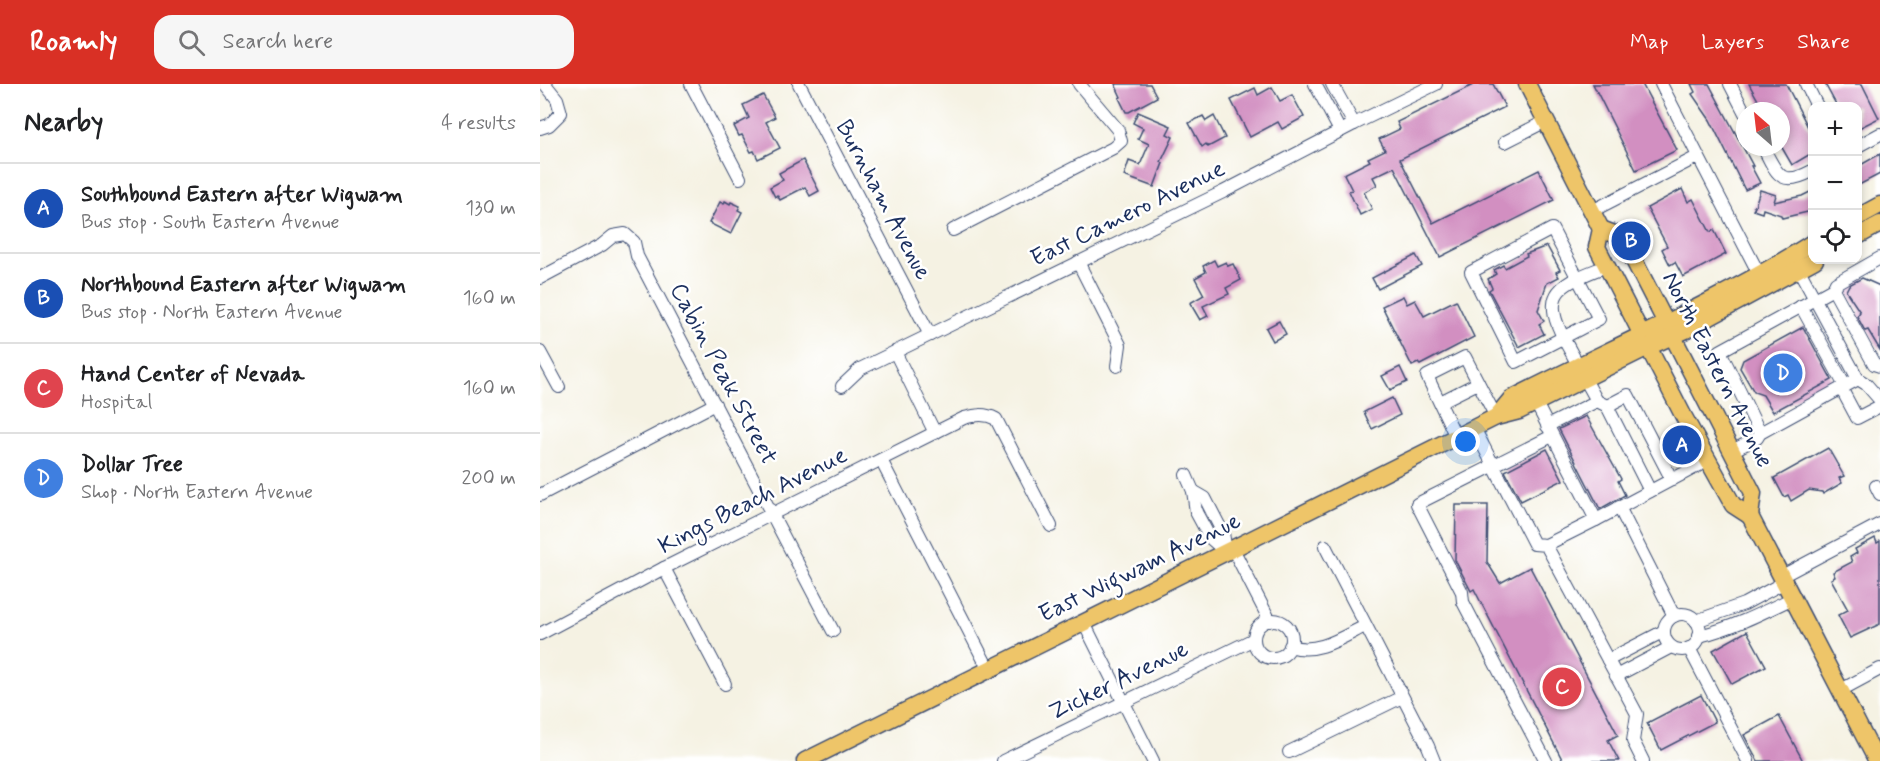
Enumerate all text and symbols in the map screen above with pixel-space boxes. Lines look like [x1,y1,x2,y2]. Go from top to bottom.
search box [154,15,574,69]
text: Roamly [30,24,118,61]
icon: search [175,26,208,59]
text: Search here [223,28,333,56]
text: Map [1630,28,1668,56]
text: Layers [1701,28,1764,56]
text: Share [1797,28,1850,56]
north arrow [1736,102,1790,156]
map controls [1808,102,1862,264]
button: + [1808,102,1862,156]
text: Nearby [24,106,103,140]
text: 4 results [441,110,516,137]
street label: Burnham Avenue [828,115,938,285]
street label: East Camero Avenue [1026,153,1231,275]
button: − [1808,156,1862,210]
text: Southbound Eastern after Wigwam [81,181,403,209]
text: A [37,195,50,222]
text: 130 m [465,195,516,222]
text: Bus stop · South Eastern Avenue [81,209,340,236]
button: locate [1808,210,1862,264]
pin: B [1612,218,1650,264]
street label: North Eastern Avenue [1654,265,1780,475]
text: Northbound Eastern after Wigwam [81,271,406,299]
street label: Cabin Peak Street [662,278,784,470]
text: B [37,285,50,312]
text: 160 m [463,285,516,312]
text: Bus stop · North Eastern Avenue [81,299,343,326]
pin: D [1764,350,1802,396]
text: Hand Center of Nevada [81,361,304,389]
text: C [36,375,51,402]
text: 160 m [463,375,516,402]
text: Hospital [81,389,152,416]
pin: A [1662,422,1702,468]
your location [1451,427,1480,456]
street label: Kings Beach Avenue [653,440,854,564]
text: Dollar Tree [81,451,183,479]
text: D [37,465,50,492]
text: 200 m [461,465,516,492]
text: Shop · North Eastern Avenue [81,479,313,506]
street label: East Wigwam Avenue [1034,506,1247,633]
street label: Zicker Avenue [1044,634,1194,728]
pin: C [1542,664,1582,710]

